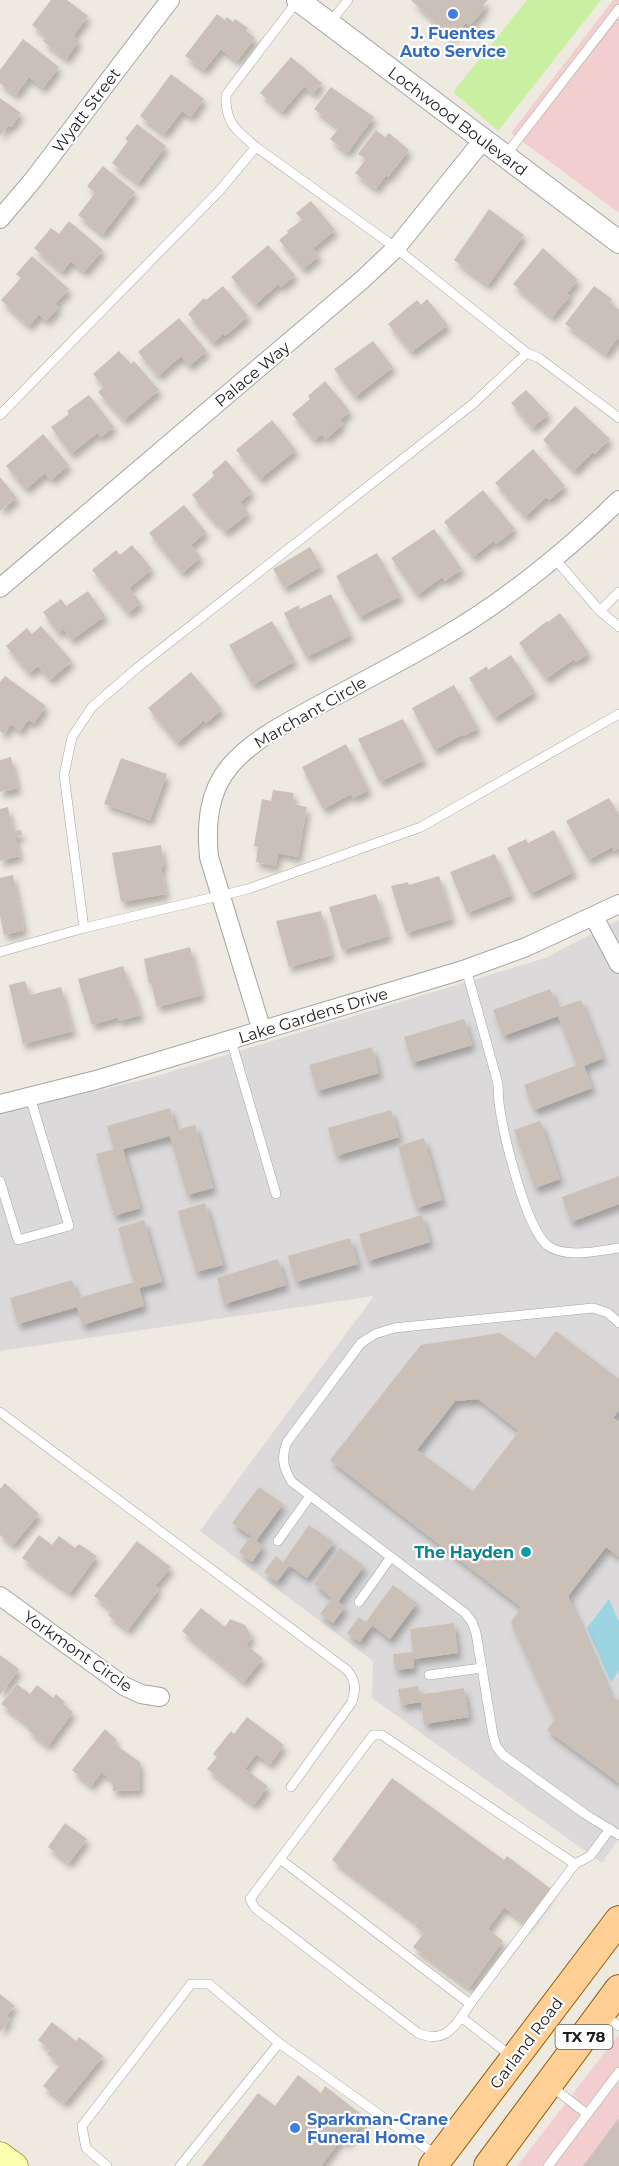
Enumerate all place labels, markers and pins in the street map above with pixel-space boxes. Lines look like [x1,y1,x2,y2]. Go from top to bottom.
marker: J. Fuentes Auto Service [446,7,460,21]
place label: J. Fuentes Auto Service [399,24,506,61]
place label: The Hayden [414,1543,514,1562]
marker: The Hayden [519,1545,533,1559]
place label: Sparkman-Crane Funeral Home [307,2110,448,2147]
marker: Sparkman-Crane Funeral Home [288,2121,302,2135]

